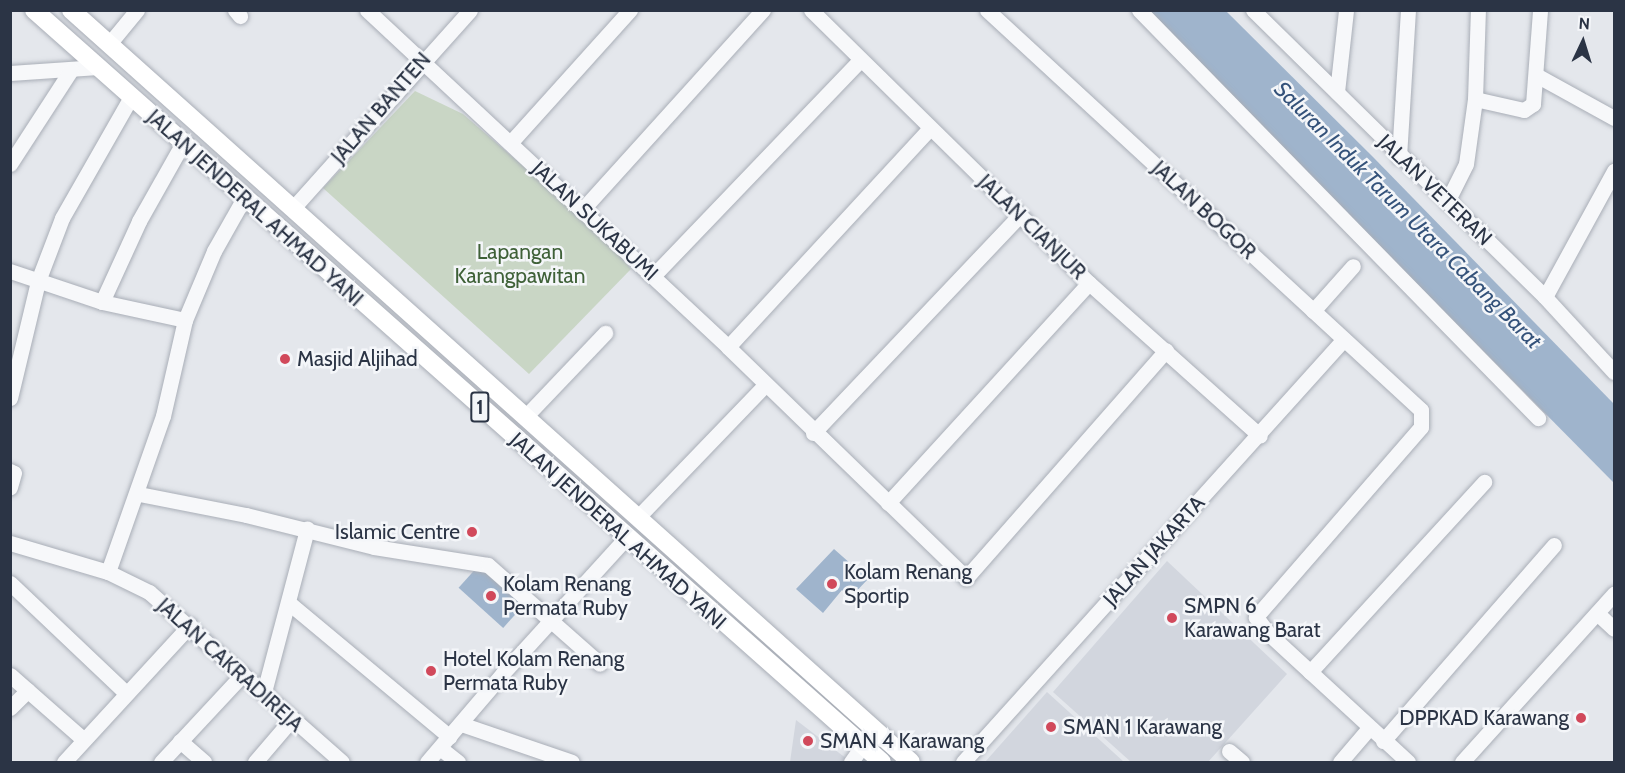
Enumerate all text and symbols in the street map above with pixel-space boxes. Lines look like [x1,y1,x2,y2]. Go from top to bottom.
north arrow [1553,12,1613,72]
text: N [1578,14,1591,33]
street label: JALAN BANTEN [326,47,436,169]
water label: Saluran Induk Tarum Utara Cabang Barat [1269,76,1547,354]
street label: JALAN JENDERAL AHMAD YANI [142,104,368,312]
street label: JALAN VETERAN [1373,129,1497,251]
street label: JALAN BOGOR [1147,155,1261,265]
street label: JALAN SUKABUMI [527,156,663,286]
street label: JALAN CIANJUR [973,169,1091,285]
park label: Lapangan Karangpawitan [455,239,585,289]
place label: Masjid Aljihad [297,346,418,372]
marker: Masjid Aljihad [278,352,292,366]
road number: 1 [470,390,490,424]
street label: JALAN JENDERAL AHMAD YANI [505,427,731,635]
street label: JALAN JAKARTA [1098,491,1210,611]
place label: Islamic Centre [335,519,460,545]
marker: Islamic Centre [465,525,479,539]
place label: Kolam Renang Sportip [844,559,972,609]
place label: Kolam Renang Permata Ruby [503,571,631,621]
marker: Kolam Renang Sportip [825,577,839,591]
marker: Kolam Renang Permata Ruby [484,589,498,603]
street label: JALAN CAKRADIREJA [152,593,308,737]
place label: SMPN 6 Karawang Barat [1184,593,1320,643]
marker: SMPN 6 Karawang Barat [1165,611,1179,625]
place label: Hotel Kolam Renang Permata Ruby [443,646,624,696]
marker: Hotel Kolam Renang Permata Ruby [424,664,438,678]
place label: DPPKAD Karawang [1399,705,1569,731]
marker: DPPKAD Karawang [1574,711,1588,725]
place label: SMAN 1 Karawang [1063,714,1222,740]
marker: SMAN 1 Karawang [1044,720,1058,734]
place label: SMAN 4 Karawang [820,728,984,754]
marker: SMAN 4 Karawang [801,734,815,748]

